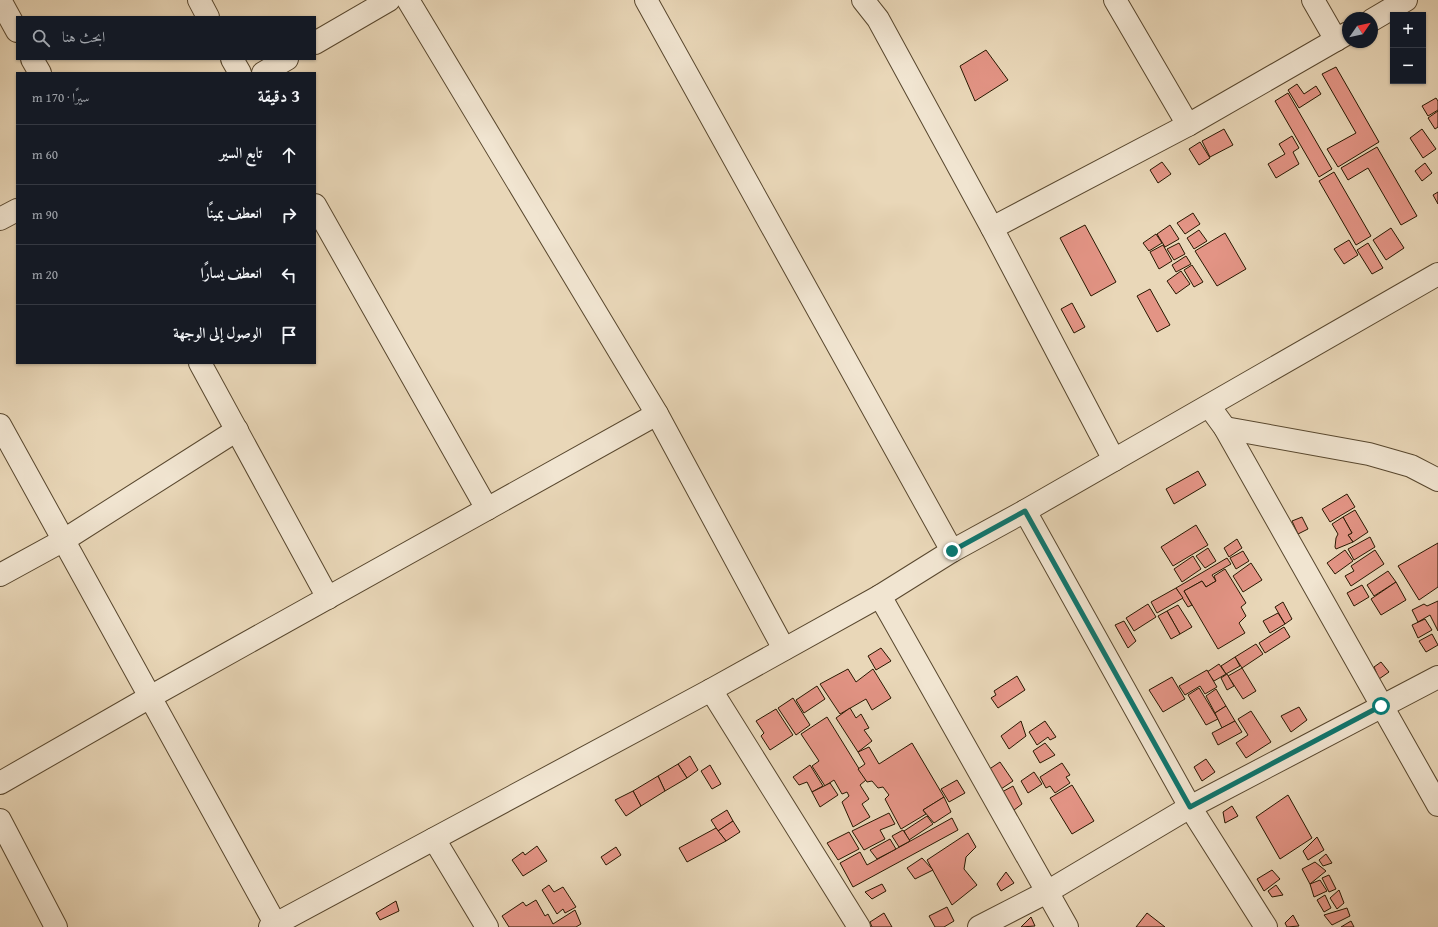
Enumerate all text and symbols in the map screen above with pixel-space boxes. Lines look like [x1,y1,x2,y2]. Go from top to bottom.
north arrow [1342,12,1378,48]
map controls [1390,12,1426,84]
button: + [1390,12,1426,48]
search box [16,16,316,60]
text: ابحث هنا [62,26,105,47]
icon: search [30,27,52,49]
button: − [1390,48,1426,84]
text: 3 دقيقة [258,83,300,108]
text: سيرًا · 170 m [32,88,90,107]
text: تابع السير [220,142,262,163]
icon: ahead [278,144,300,166]
text: 60 m [32,145,58,164]
text: انعطف يمينًا [206,202,262,223]
icon: right [278,204,300,226]
text: 90 m [32,205,58,224]
text: انعطف يسارًا [200,262,262,283]
icon: left [278,264,300,286]
text: 20 m [32,265,58,284]
text: الوصول إلى الوجهة [173,322,262,343]
icon: arrive [278,324,300,346]
route end [943,542,961,560]
route start [1372,697,1390,715]

